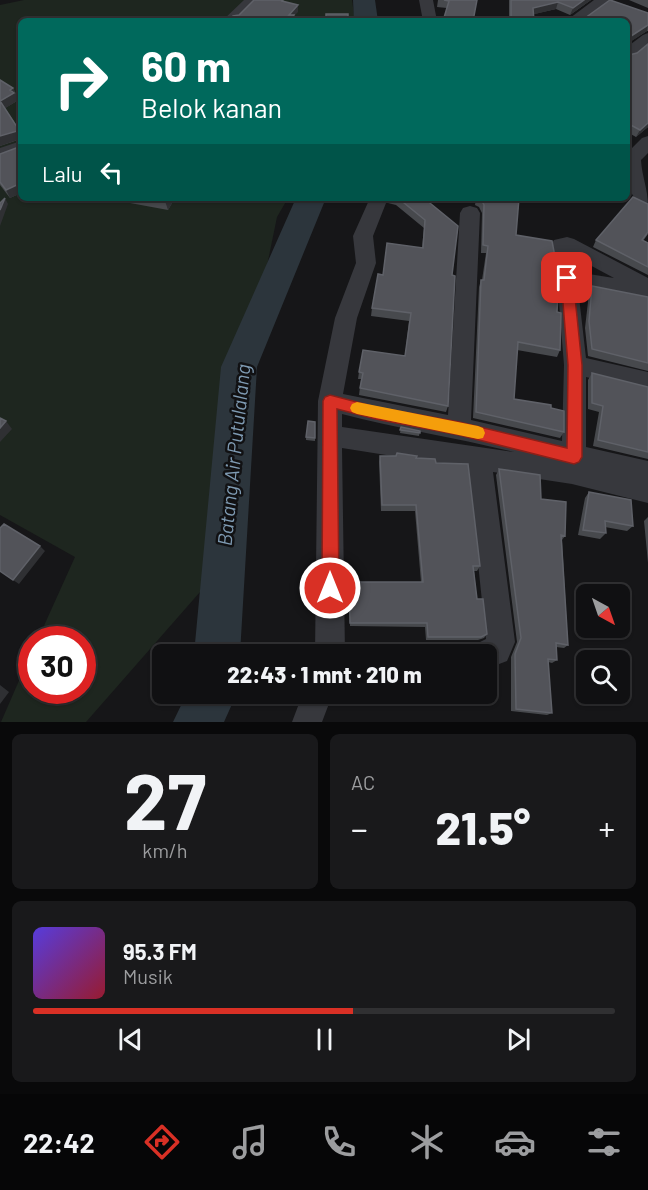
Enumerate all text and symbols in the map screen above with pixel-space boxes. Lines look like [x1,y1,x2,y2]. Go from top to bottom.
text: 60 m [141,40,231,90]
icon: right [42,42,120,120]
text: Belok kanan [141,91,282,123]
icon: left [95,156,128,189]
text: Lalu [42,160,83,186]
pin [541,252,592,303]
icon: arrive [550,261,583,294]
water label: Batang Air Putulalang [212,363,254,547]
position arrow [298,556,362,620]
north arrow [576,584,630,638]
map controls [576,584,630,704]
speed limit sign: 30 [18,626,96,704]
button: search [576,650,630,704]
text: 22:43 · 1 mnt · 210 m [227,661,422,687]
text: 27 [124,752,206,846]
text: AC [351,770,375,794]
text: 21.5° [436,800,530,854]
text: − [351,808,368,848]
text: + [599,808,615,848]
text: km/h [142,838,188,862]
text: 95.3 FM [123,938,197,964]
text: Musik [123,964,173,988]
icon: previous [114,1023,147,1056]
icon: pause [308,1023,341,1056]
icon: next [502,1023,535,1056]
icon: directions [141,1121,183,1163]
icon: music [229,1121,271,1163]
icon: phone [318,1121,360,1163]
icon: climate [406,1121,448,1163]
icon: car [494,1121,536,1163]
icon: filters [583,1121,625,1163]
text: 22:42 [23,1126,95,1158]

